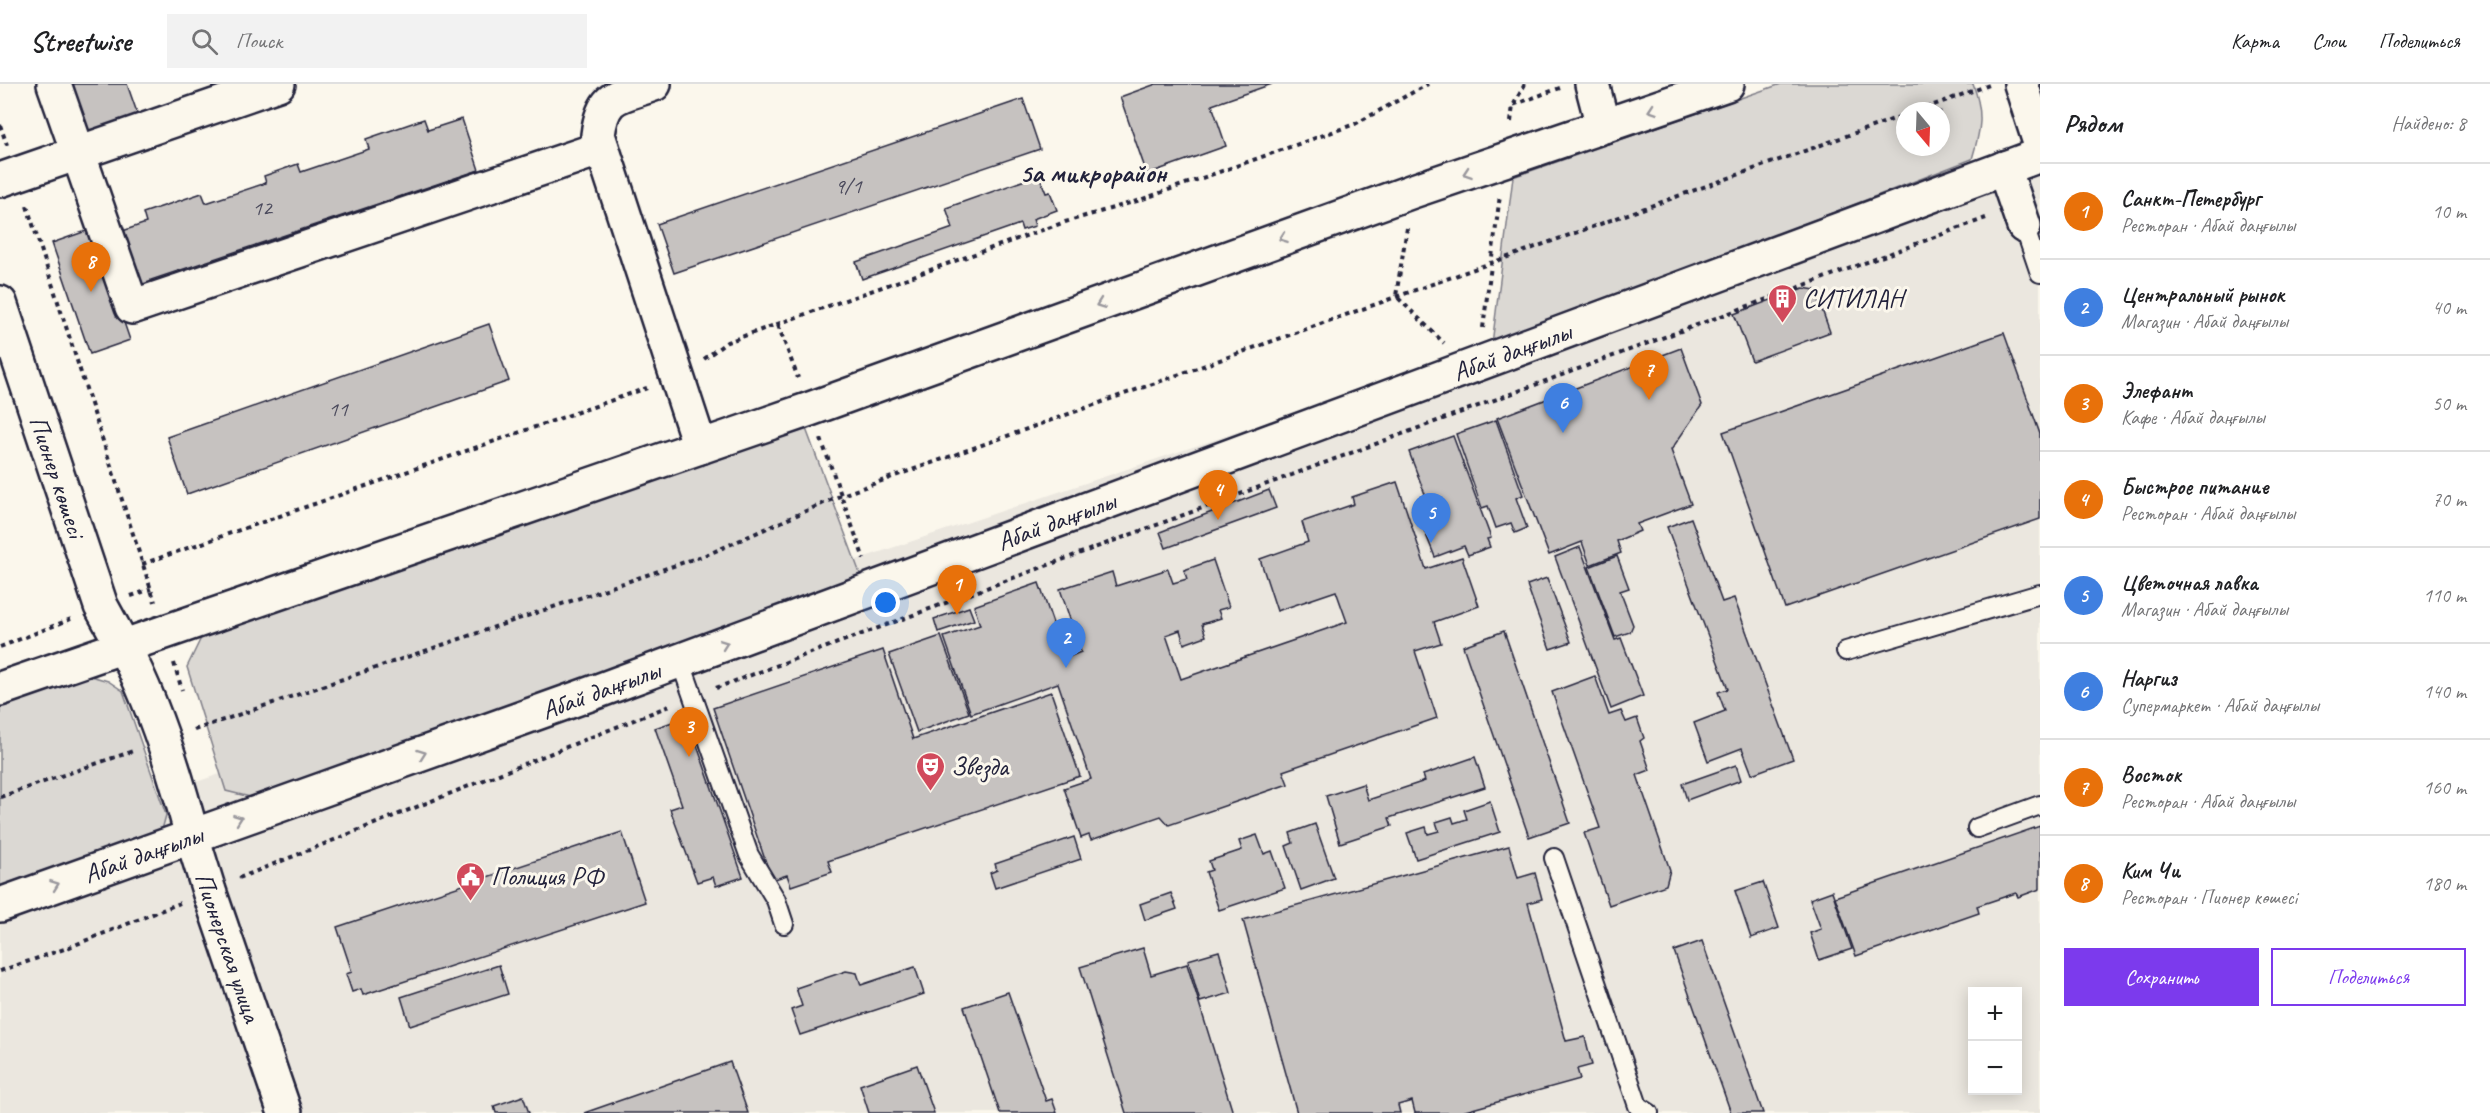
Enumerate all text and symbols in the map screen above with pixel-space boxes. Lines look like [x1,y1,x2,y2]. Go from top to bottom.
search box [167,14,587,68]
text: Streetwise [30,24,131,59]
icon: search [188,25,221,58]
text: Поиск [236,27,282,55]
text: Карта [2231,28,2279,54]
text: Слои [2312,28,2346,54]
text: Поделиться [2379,28,2460,54]
one-way arrow [1647,102,1658,115]
north arrow [1896,102,1950,156]
text: Рядом [2064,107,2122,140]
text: Найдено: 8 [2391,111,2466,136]
district label: 5а микрорайон [1020,156,1169,190]
one-way arrow [1462,165,1473,178]
house number: 9/1 [834,172,863,200]
text: Санкт-Петербург [2121,185,2261,213]
house number: 12 [252,194,274,222]
text: 1 [2079,199,2088,224]
text: 10 m [2432,199,2466,224]
text: Ресторан · Абай даңғылы [2121,213,2295,238]
one-way arrow [1278,231,1289,243]
pin: 8 [72,242,110,292]
text: Центральный рынок [2121,281,2284,309]
building icon: СИТИЛАН [1766,282,1798,324]
place label: СИТИЛАН [1803,282,1908,315]
text: 2 [2079,295,2088,320]
text: 40 m [2432,295,2466,320]
one-way arrow [1095,297,1106,310]
text: Магазин · Абай даңғылы [2121,309,2288,334]
street label: Абай даңғылы [1448,314,1578,388]
pin: 7 [1630,350,1668,400]
text: Элефант [2121,377,2192,405]
pin: 6 [1544,384,1582,433]
text: 3 [2079,391,2088,416]
text: 50 m [2432,391,2466,416]
house number: 11 [328,395,349,423]
text: Кафе · Абай даңғылы [2121,405,2265,430]
street label: Пионер көшесі [22,411,94,545]
pin: 4 [1198,470,1238,520]
text: Быстрое питание [2121,473,2269,501]
street label: Абай даңғылы [992,483,1122,558]
text: 4 [2079,487,2088,512]
text: 70 m [2432,487,2466,512]
pin: 5 [1412,494,1450,543]
text: Ресторан · Абай даңғылы [2121,501,2295,526]
pin: 1 [938,566,976,615]
text: Цветочная лавка [2121,569,2258,597]
text: 5 [2079,583,2088,608]
text: 110 m [2423,583,2466,608]
your location [871,588,900,617]
text: Магазин · Абай даңғылы [2121,597,2288,622]
pin: 2 [1046,618,1086,668]
one-way arrow [718,639,729,651]
street label: Абай даңғылы [537,652,667,726]
text: Наргиз [2121,665,2177,693]
text: 6 [2079,679,2088,704]
text: 140 m [2423,679,2466,704]
text: Супермаркет · Абай даңғылы [2121,693,2319,718]
pin: 3 [670,708,708,757]
one-way arrow [416,748,427,761]
theatre icon: Звезда [914,750,946,792]
place label: Звезда [951,750,1010,783]
text: Восток [2121,761,2181,789]
text: 7 [2079,775,2088,800]
text: 160 m [2423,775,2466,800]
text: Ресторан · Абай даңғылы [2121,789,2295,814]
one-way arrow [232,813,243,826]
street label: Абай даңғылы [79,817,209,890]
text: Ким Чи [2121,857,2180,885]
public building icon: Полиция РФ [454,860,486,902]
place label: Полиция РФ [491,860,605,893]
street label: Пионерская улица [188,869,270,1028]
text: 8 [2079,871,2088,896]
text: 180 m [2423,871,2466,896]
one-way arrow [49,880,60,893]
text: Ресторан · Пионер көшесі [2121,885,2297,910]
button: Сохранить [2064,948,2259,1006]
button: Поделиться [2271,948,2466,1006]
map controls [1968,987,2022,1095]
button: + [1968,987,2022,1041]
button: − [1968,1041,2022,1095]

